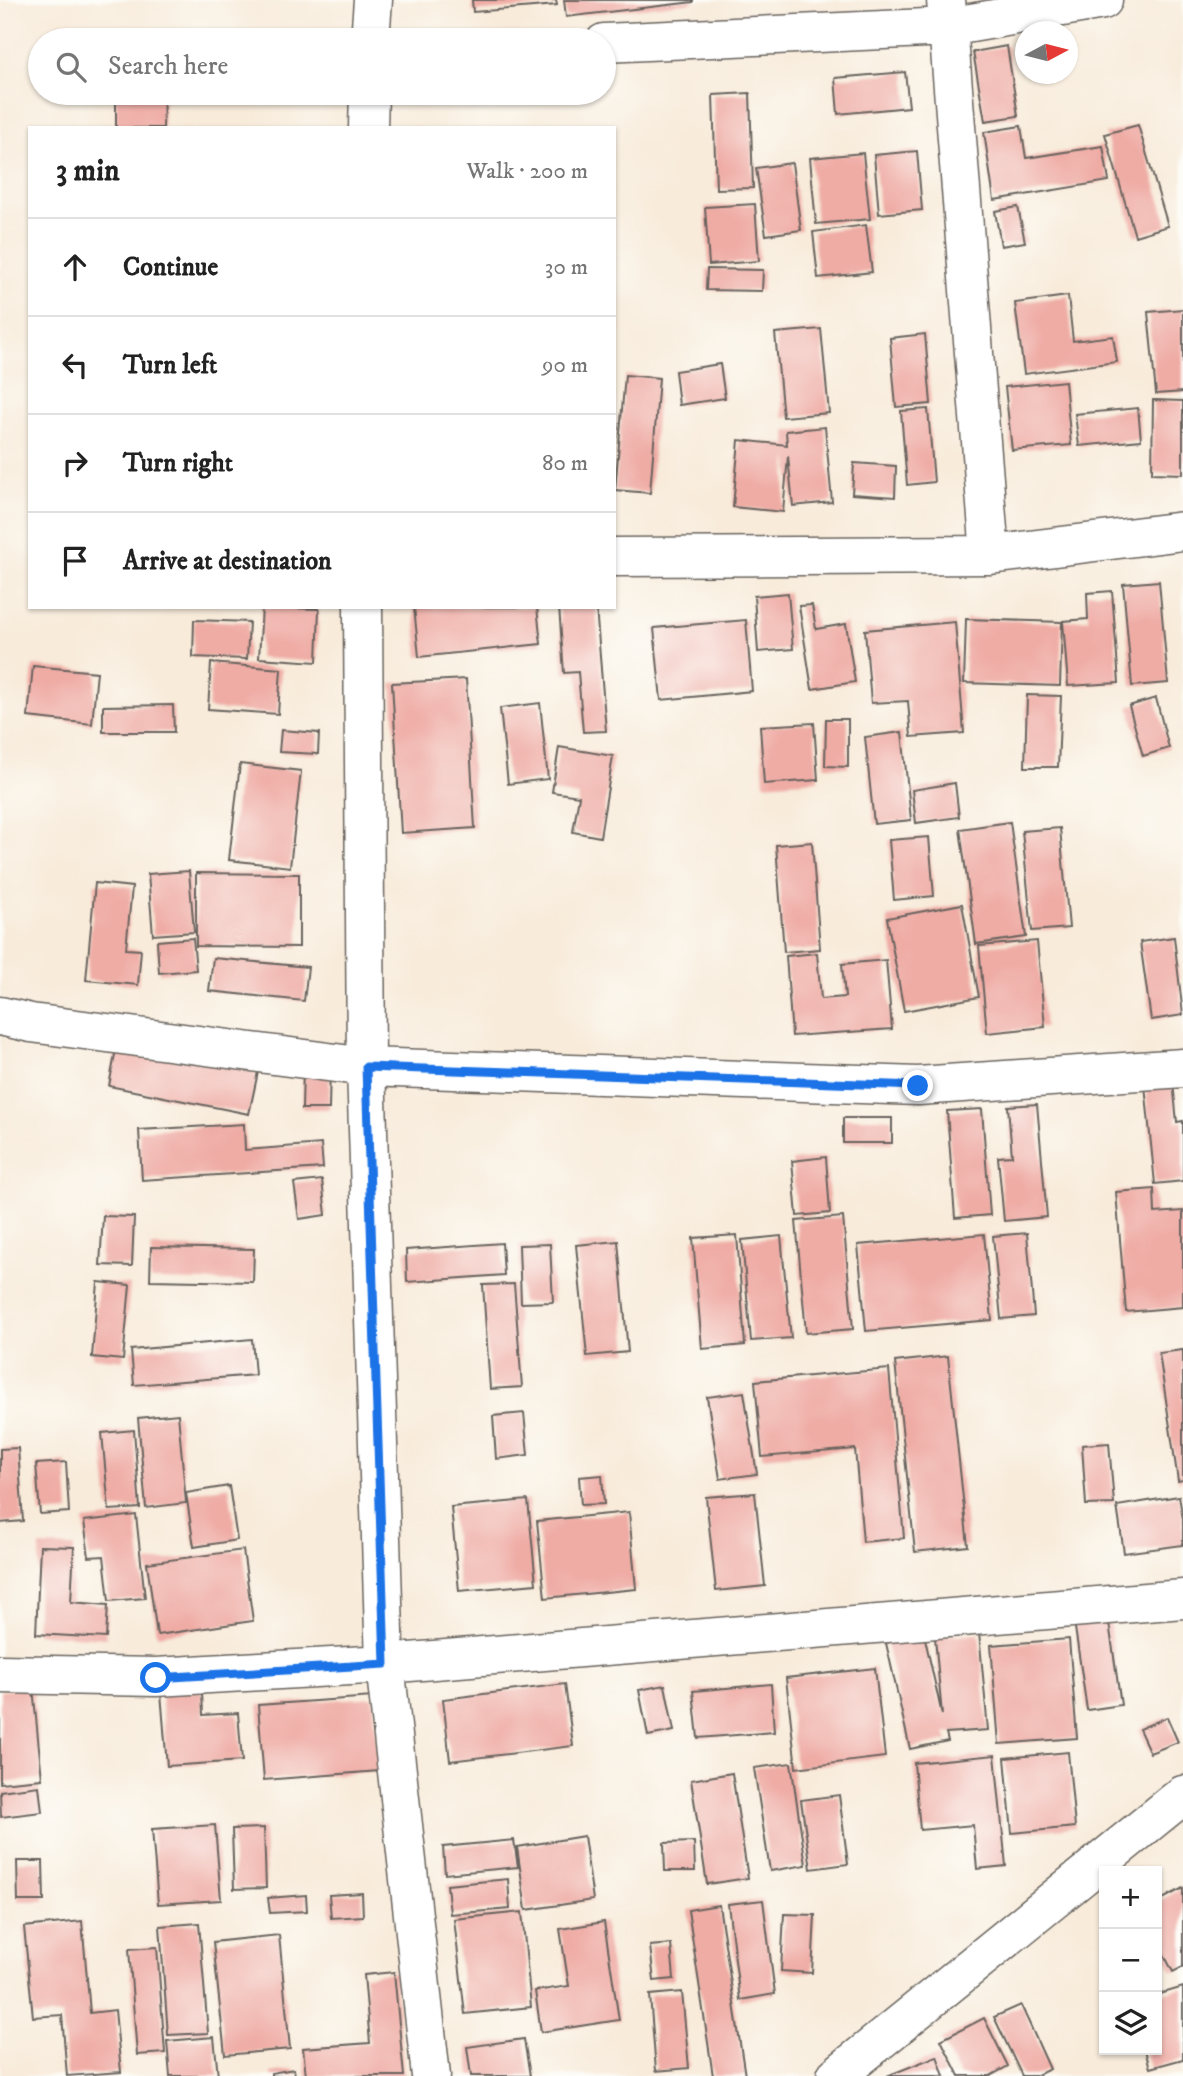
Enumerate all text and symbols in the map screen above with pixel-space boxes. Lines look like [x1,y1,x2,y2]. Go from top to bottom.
north arrow [1015,21,1078,84]
search box [28,28,616,105]
icon: search [52,48,90,86]
text: Search here [108,50,228,83]
text: 3 min [56,153,120,190]
text: Walk · 200 m [467,157,588,186]
icon: ahead [56,248,94,286]
text: Continue [123,251,218,284]
text: 30 m [545,253,588,282]
icon: left [56,346,94,384]
text: Turn left [123,349,217,382]
text: 90 m [542,351,588,380]
icon: right [56,444,94,482]
text: Turn right [123,447,233,480]
text: 80 m [542,449,588,478]
icon: arrive [56,542,94,580]
text: Arrive at destination [123,545,332,578]
route end [902,1070,933,1101]
route start [140,1662,171,1693]
map controls [1099,1866,1162,2055]
button: + [1099,1866,1162,1929]
button: − [1099,1929,1162,1992]
button: layers [1099,1992,1162,2055]

